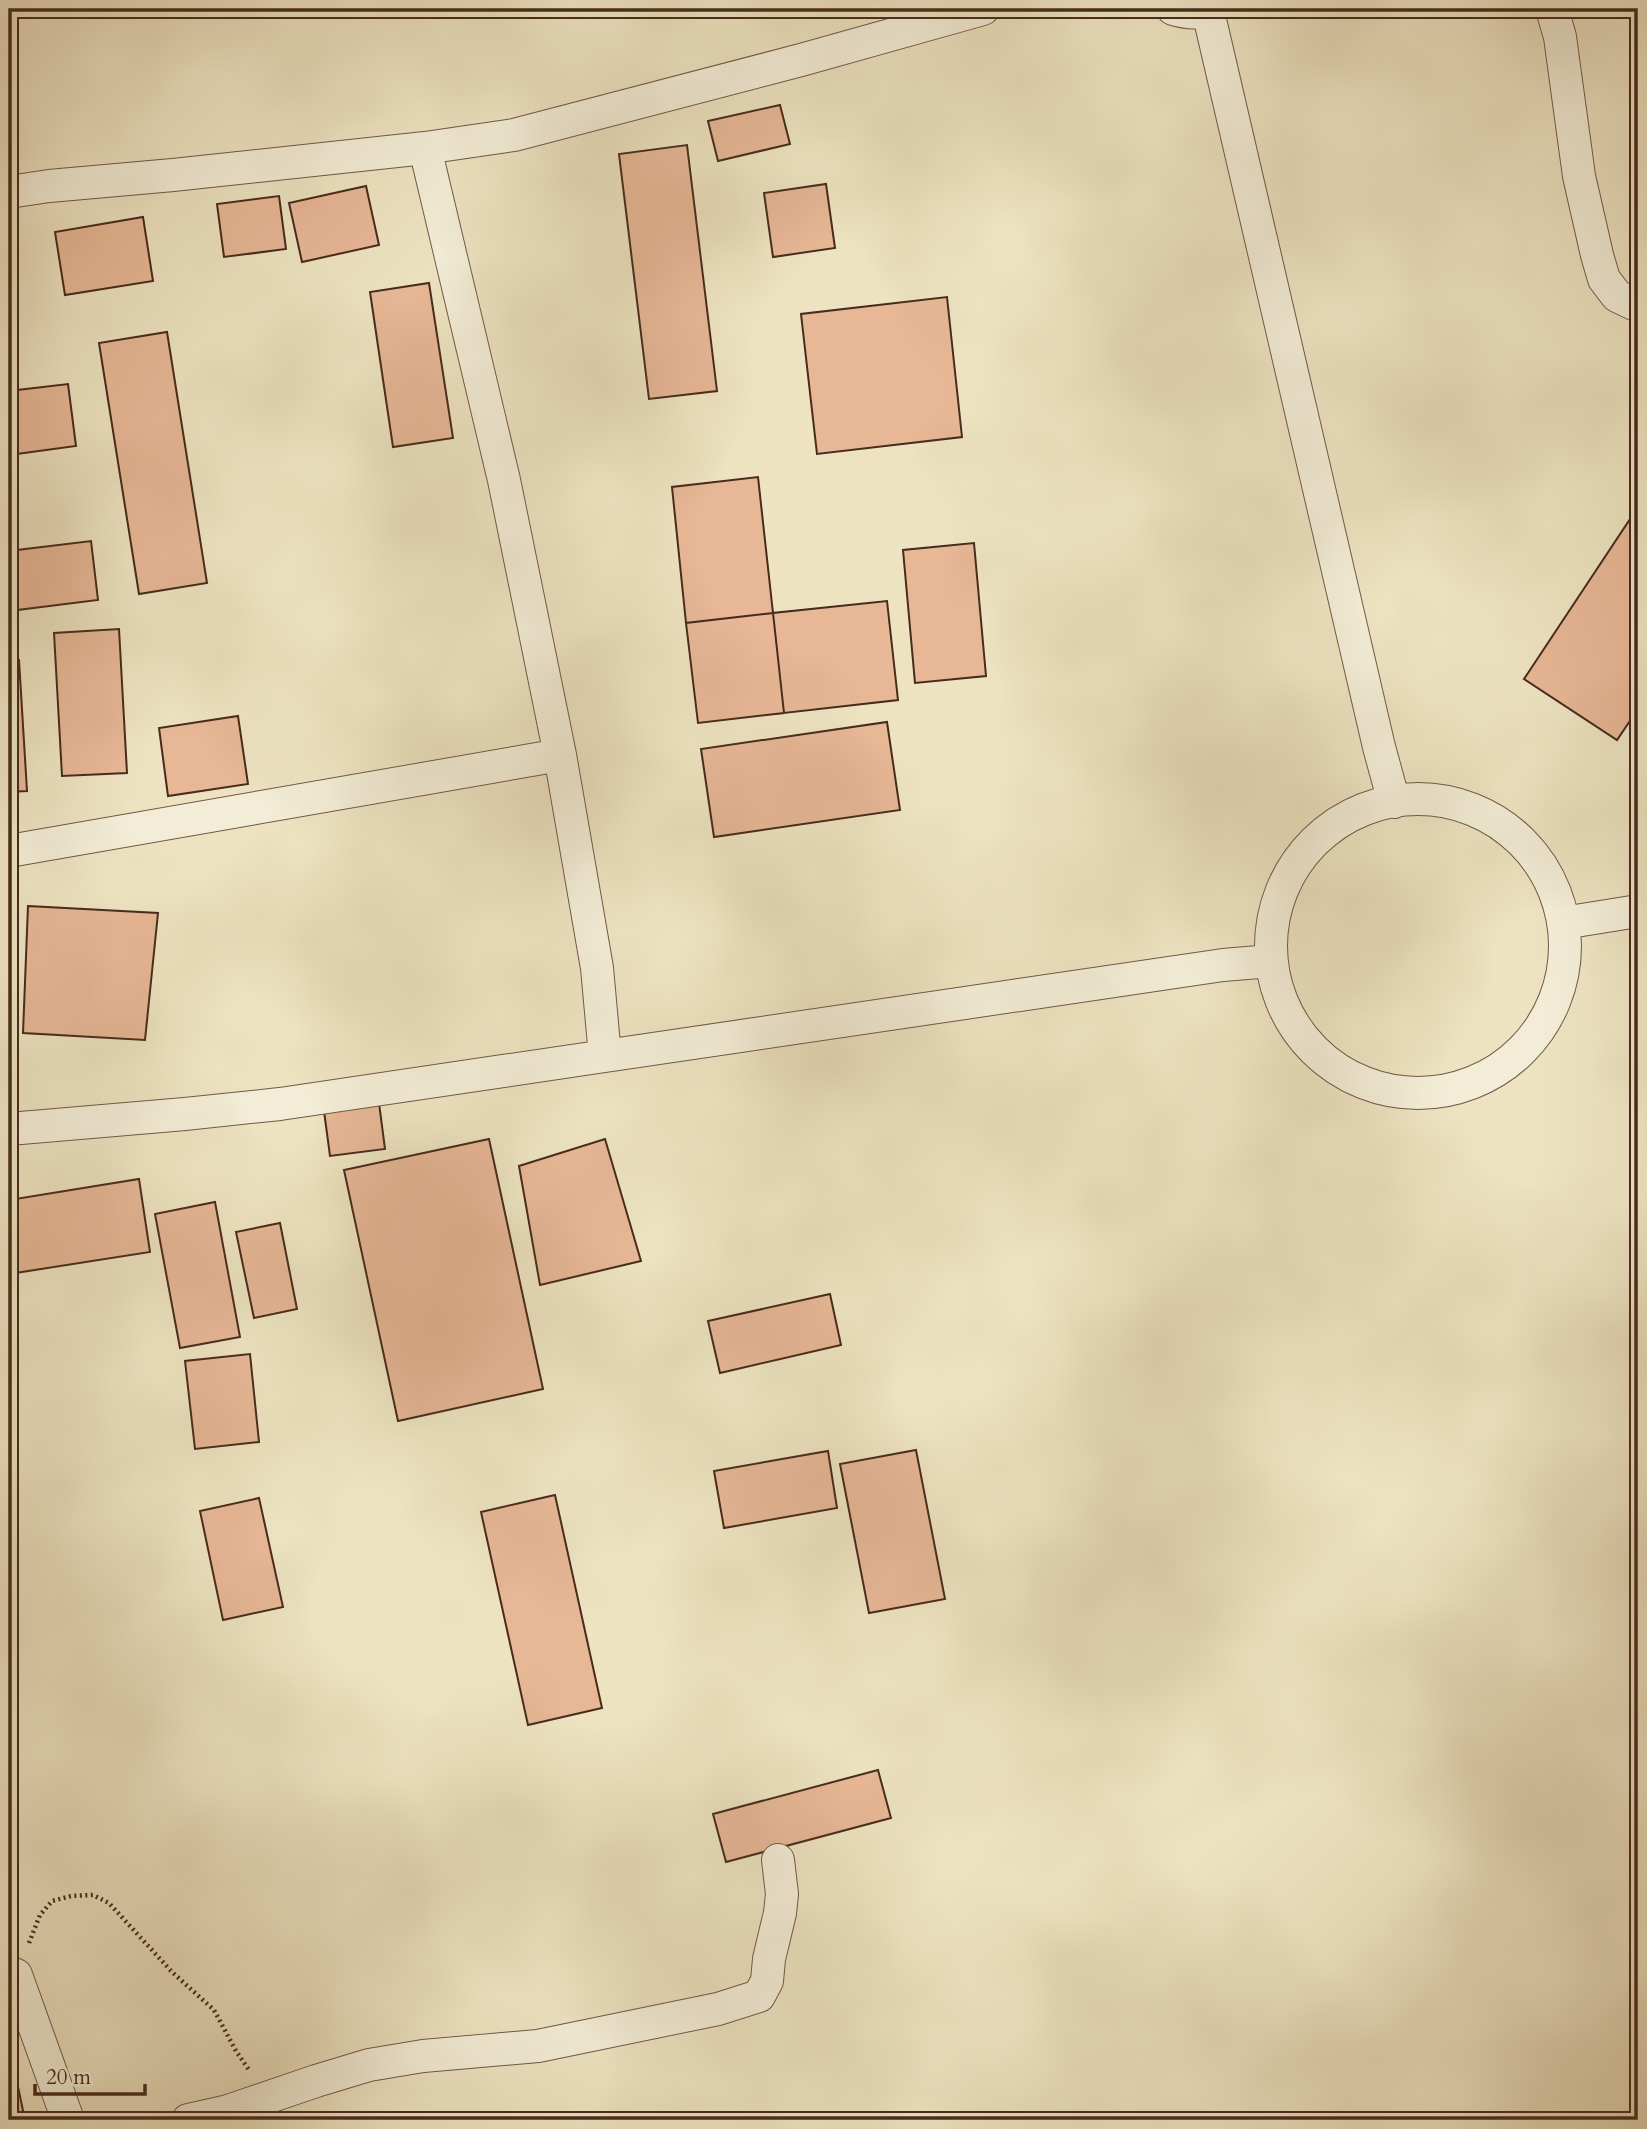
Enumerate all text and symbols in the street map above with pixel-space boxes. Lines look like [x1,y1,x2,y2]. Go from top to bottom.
scale bar [35,2052,145,2096]
text: 20 m [46,2063,91,2092]

